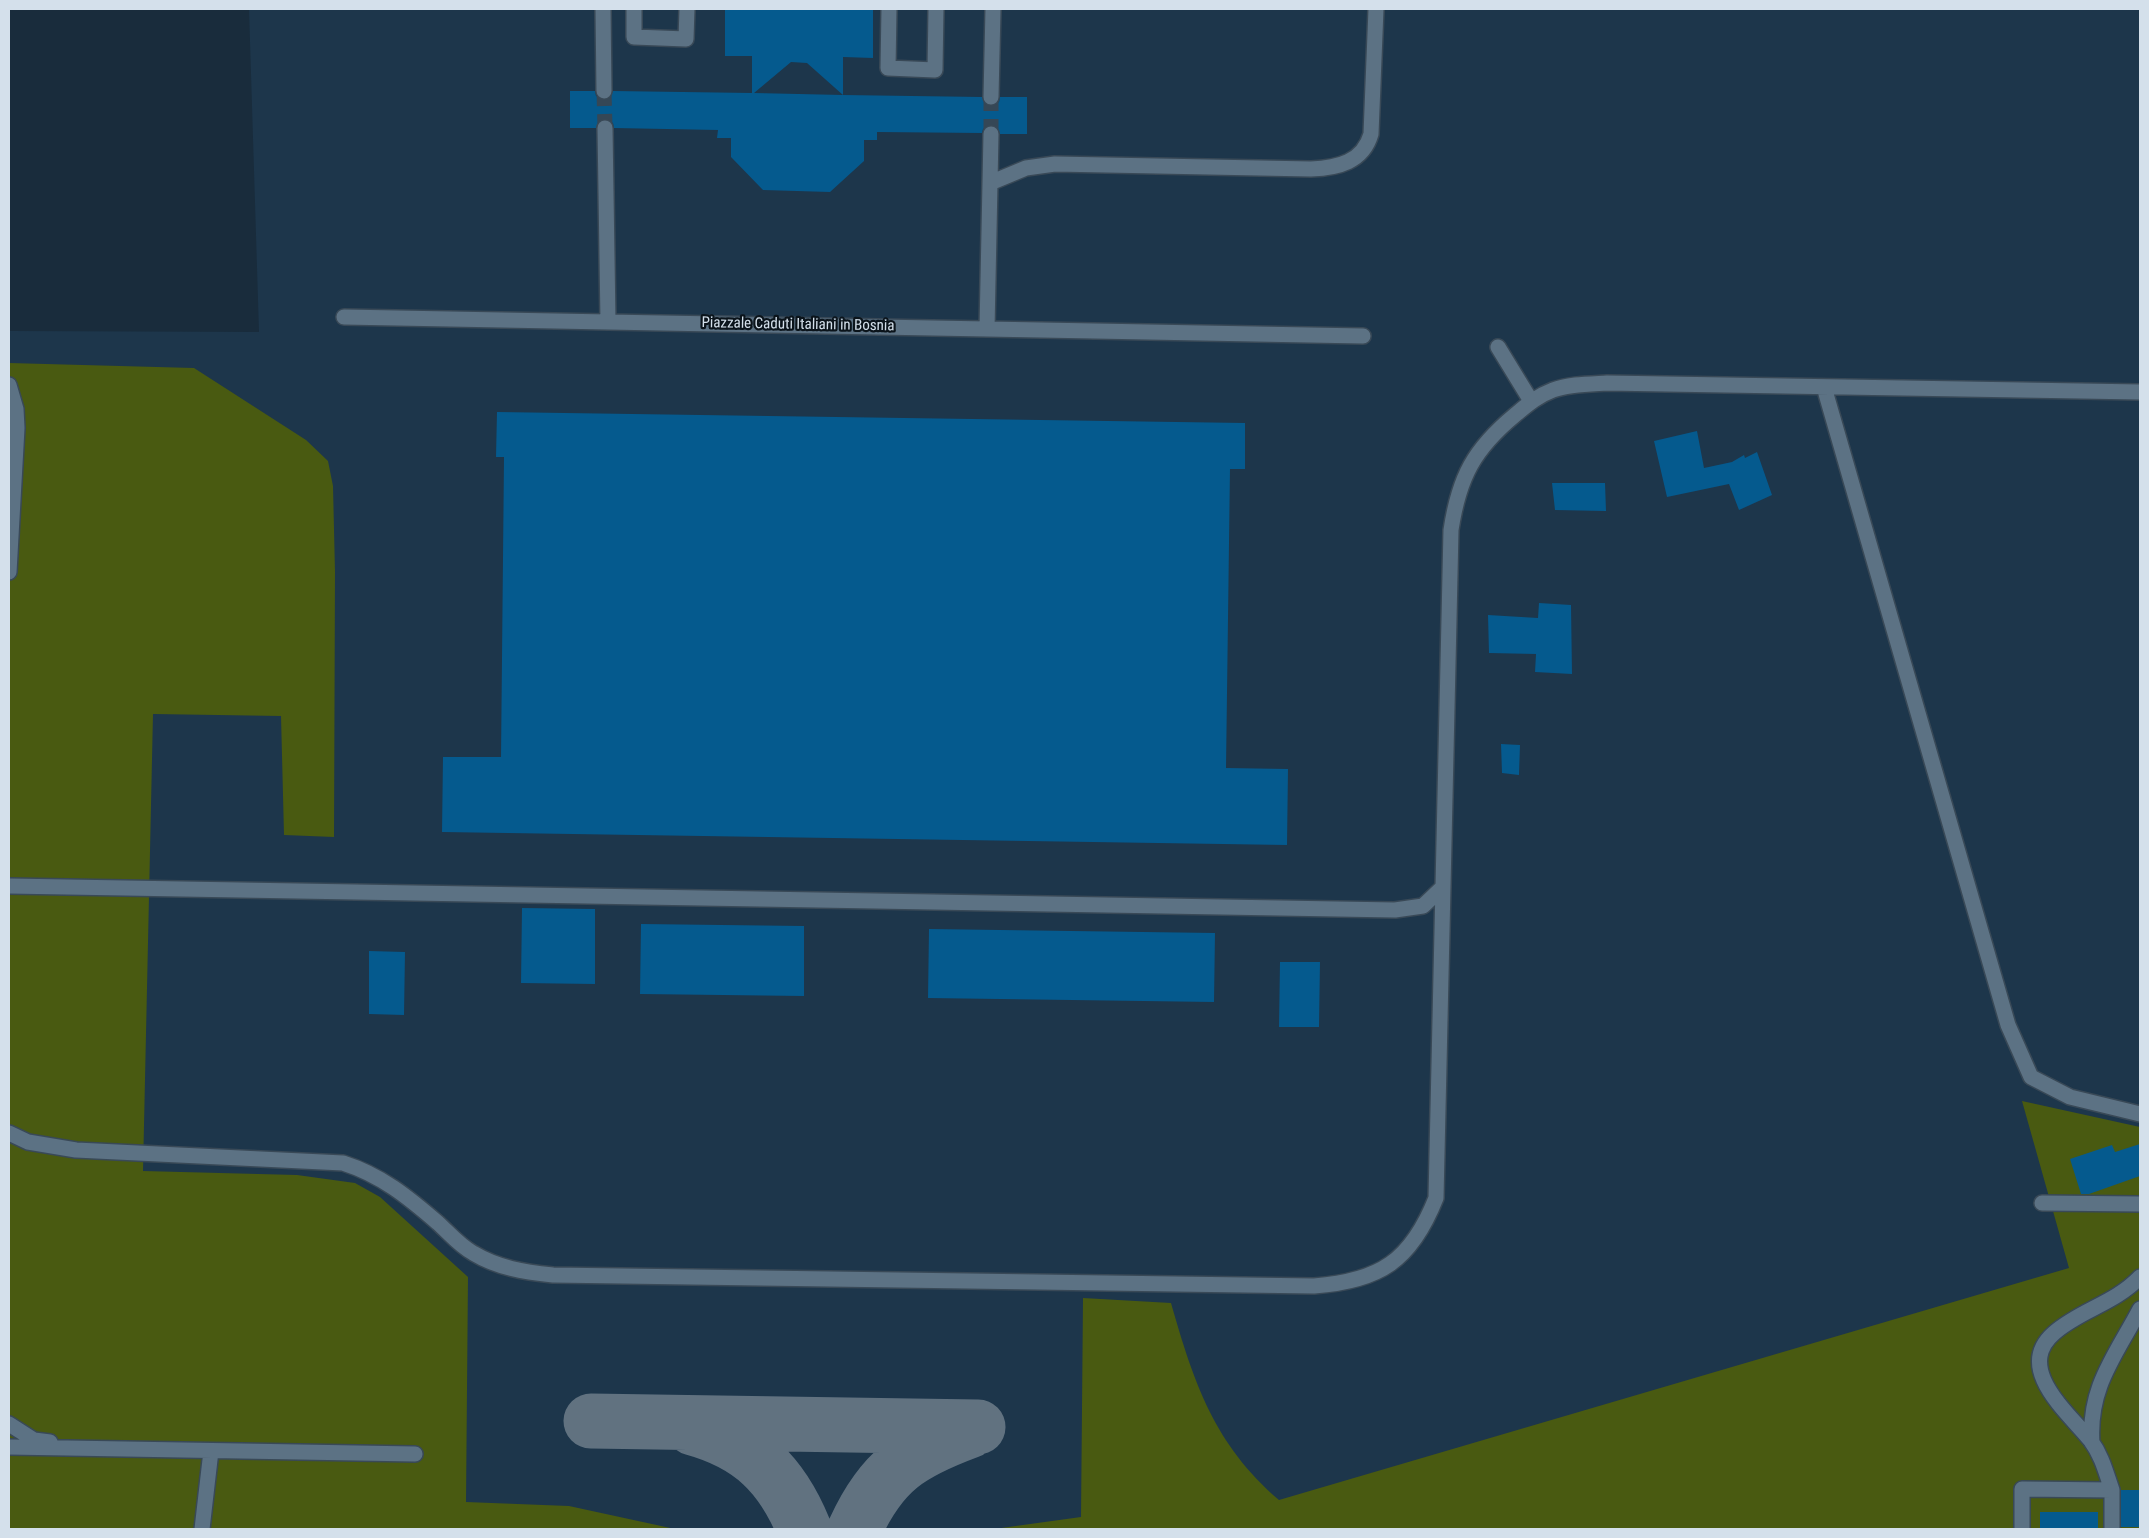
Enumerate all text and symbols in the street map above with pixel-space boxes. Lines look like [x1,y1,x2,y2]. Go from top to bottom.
street label: Piazzale Caduti Italiani in Bosnia [701,314,895,336]

